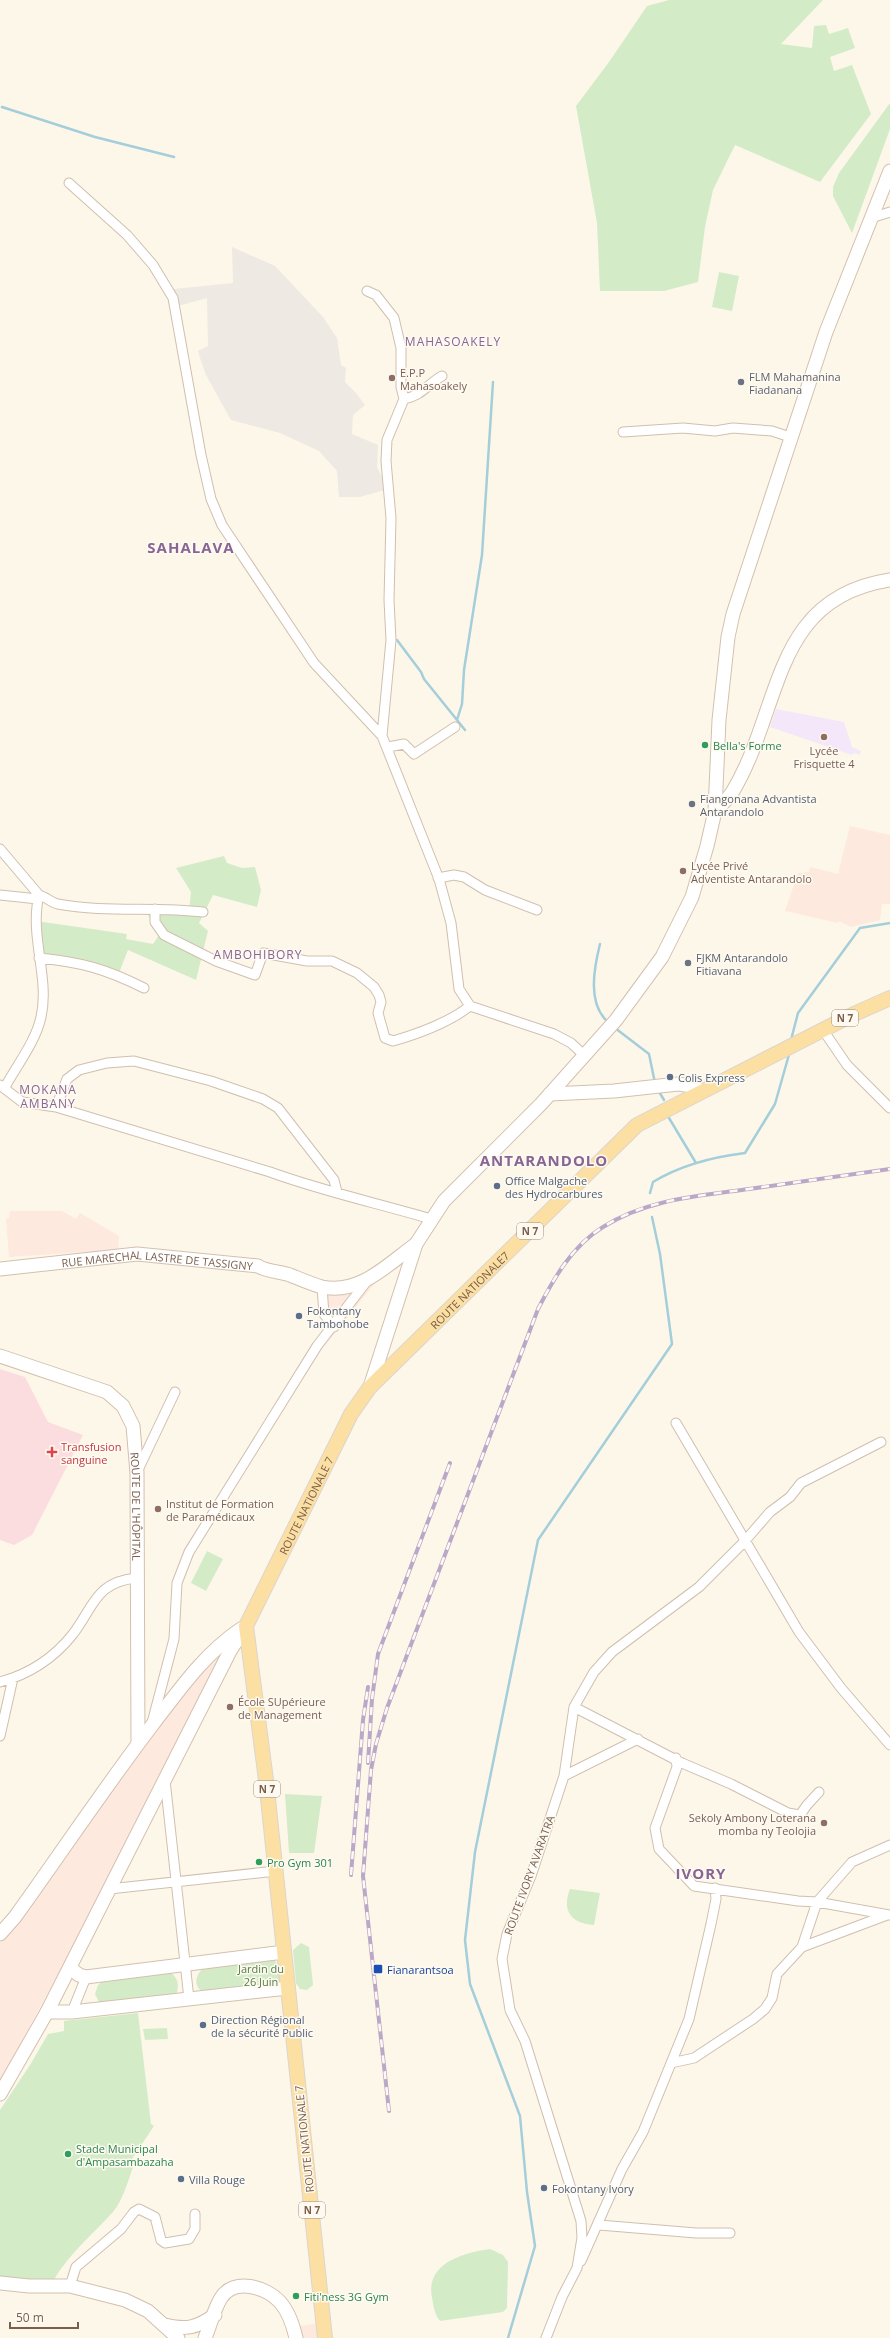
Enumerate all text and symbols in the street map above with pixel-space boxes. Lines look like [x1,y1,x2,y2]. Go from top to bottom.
district label: MAHASOAKELY [405,333,501,350]
place label: E.P.P Mahasoakely [400,365,468,393]
place label: FLM Mahamanina Fiadanana [749,369,841,397]
marker: E.P.P Mahasoakely [387,373,397,383]
marker: FLM Mahamanina Fiadanana [736,377,746,387]
district label: SAHALAVA [147,537,235,557]
marker: Lycée Frisquette 4 [819,732,829,742]
place label: Bella's Forme [713,738,782,753]
marker: Bella's Forme [700,740,710,750]
place label: Lycée Frisquette 4 [793,743,855,771]
place label: Fiangonana Advantista Antarandolo [700,791,817,819]
marker: Fiangonana Advantista Antarandolo [687,799,697,809]
place label: Lycée Privé Adventiste Antarandolo [691,858,812,886]
marker: Lycée Privé Adventiste Antarandolo [678,866,688,876]
district label: AMBOHIBORY [214,946,302,963]
place label: FJKM Antarandolo Fitiavana [696,950,788,978]
marker: FJKM Antarandolo Fitiavana [683,958,693,968]
road number: N 7 [832,1010,858,1026]
place label: Colis Express [678,1070,745,1085]
marker: Colis Express [665,1072,675,1082]
district label: MOKANA AMBANY [19,1081,77,1112]
district label: ANTARANDOLO [480,1150,608,1170]
place label: Office Malgache des Hydrocarbures [505,1173,603,1201]
marker: Office Malgache des Hydrocarbures [492,1181,502,1191]
road number: N 7 [517,1223,543,1239]
street label: RUE MARECHAL LASTRE DE TASSIGNY [61,1246,254,1273]
street label: ROUTE NATIONALE7 [427,1248,512,1332]
place label: Fokontany Tambohobe [307,1303,369,1331]
marker: Fokontany Tambohobe [294,1311,304,1321]
place label: Transfusion sanguine [61,1439,121,1467]
marker: Transfusion sanguine [46,1446,58,1458]
street label: ROUTE DE L'HÔPITAL [128,1451,145,1561]
street label: ROUTE NATIONALE 7 [275,1454,336,1557]
place label: Institut de Formation de Paramédicaux [166,1496,274,1524]
marker: Institut de Formation de Paramédicaux [153,1504,163,1514]
place label: École SUpérieure de Management [238,1694,326,1722]
marker: École SUpérieure de Management [225,1702,235,1712]
road number: N 7 [254,1781,280,1797]
place label: Sekoly Ambony Loterana momba ny Teolojia [689,1810,816,1838]
street label: ROUTE IVORY AVARATRA [500,1813,558,1937]
marker: Sekoly Ambony Loterana momba ny Teolojia [819,1818,829,1828]
place label: Pro Gym 301 [267,1855,333,1870]
marker: Pro Gym 301 [254,1857,264,1867]
district label: IVORY [676,1863,726,1883]
park label: Jardin du 26 Juin [237,1961,284,1989]
place label: Fianarantsoa [387,1962,454,1977]
marker: Fianarantsoa [372,1963,384,1975]
place label: Direction Régional de la sécurité Public [211,2012,313,2040]
marker: Direction Régional de la sécurité Public [198,2020,208,2030]
street label: ROUTE NATIONALE 7 [291,2085,317,2193]
place label: Stade Municipal d'Ampasambazaha [76,2141,174,2169]
marker: Stade Municipal d'Ampasambazaha [63,2149,73,2159]
place label: Villa Rouge [189,2172,245,2187]
marker: Villa Rouge [176,2174,186,2184]
place label: Fokontany Ivory [552,2181,634,2196]
marker: Fokontany Ivory [539,2183,549,2193]
road number: N 7 [299,2202,325,2218]
place label: Fiti'ness 3G Gym [304,2289,389,2304]
marker: Fiti'ness 3G Gym [291,2291,301,2301]
scale bar [10,2304,78,2330]
text: 50 m [16,2309,44,2326]

